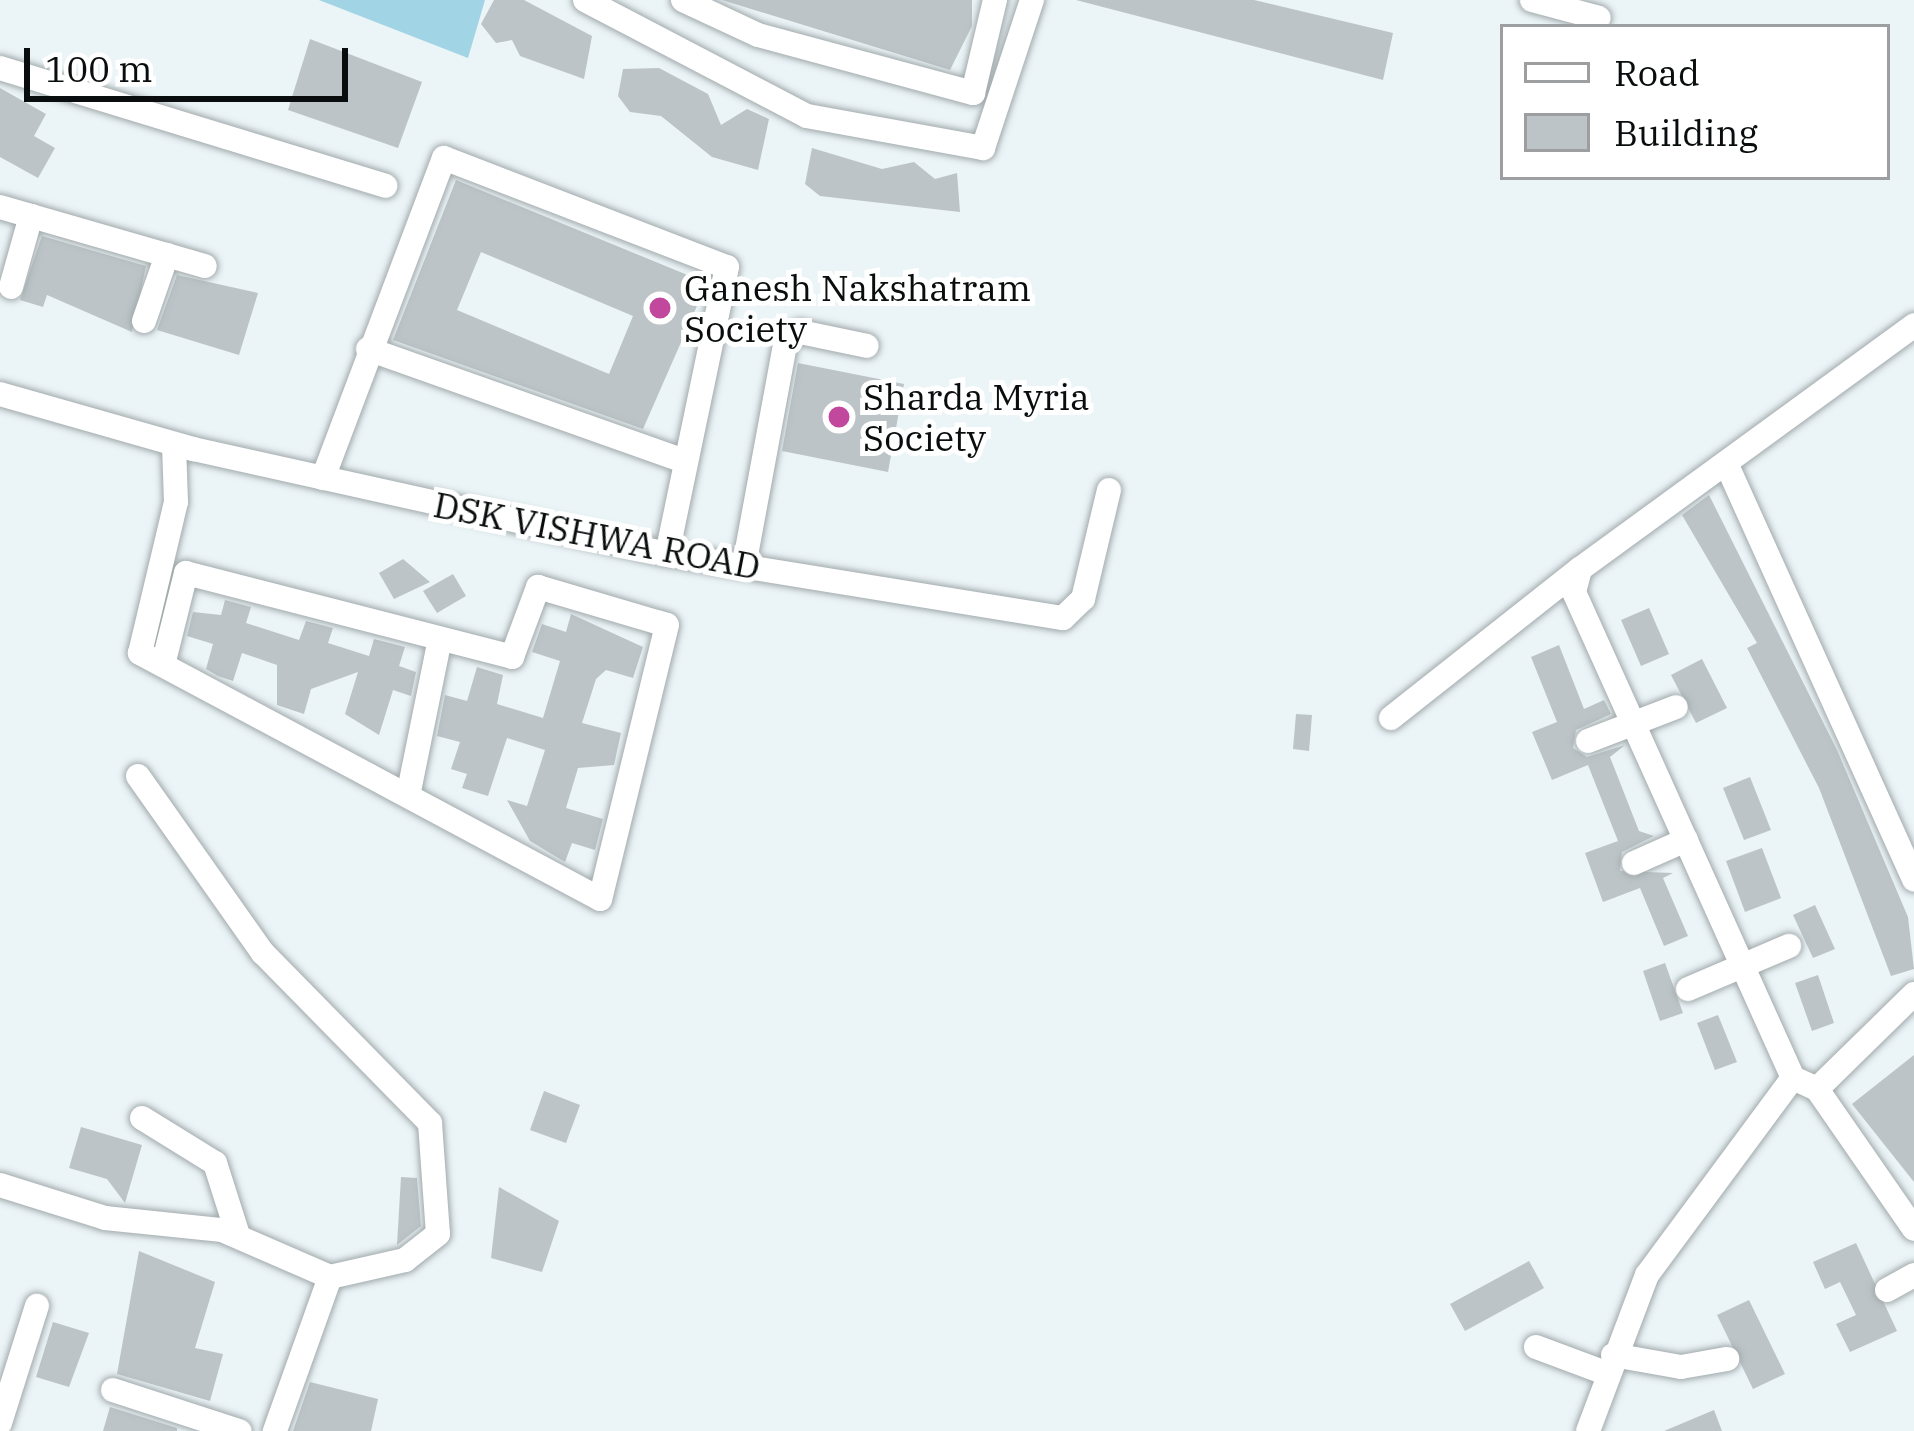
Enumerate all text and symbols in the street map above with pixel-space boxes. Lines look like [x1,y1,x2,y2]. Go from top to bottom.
scale bar [30,24,354,98]
legend [1500,24,1890,180]
text: 100 m [45,45,152,92]
text: Road [1614,49,1700,96]
text: Building [1614,109,1758,156]
place label: Ganesh Nakshatram Society [684,265,1031,350]
marker: Ganesh Nakshatram Society [647,295,673,321]
place label: Sharda Myria Society [863,374,1090,459]
marker: Sharda Myria Society [826,404,852,430]
street label: DSK VISHWA ROAD [430,482,764,588]

